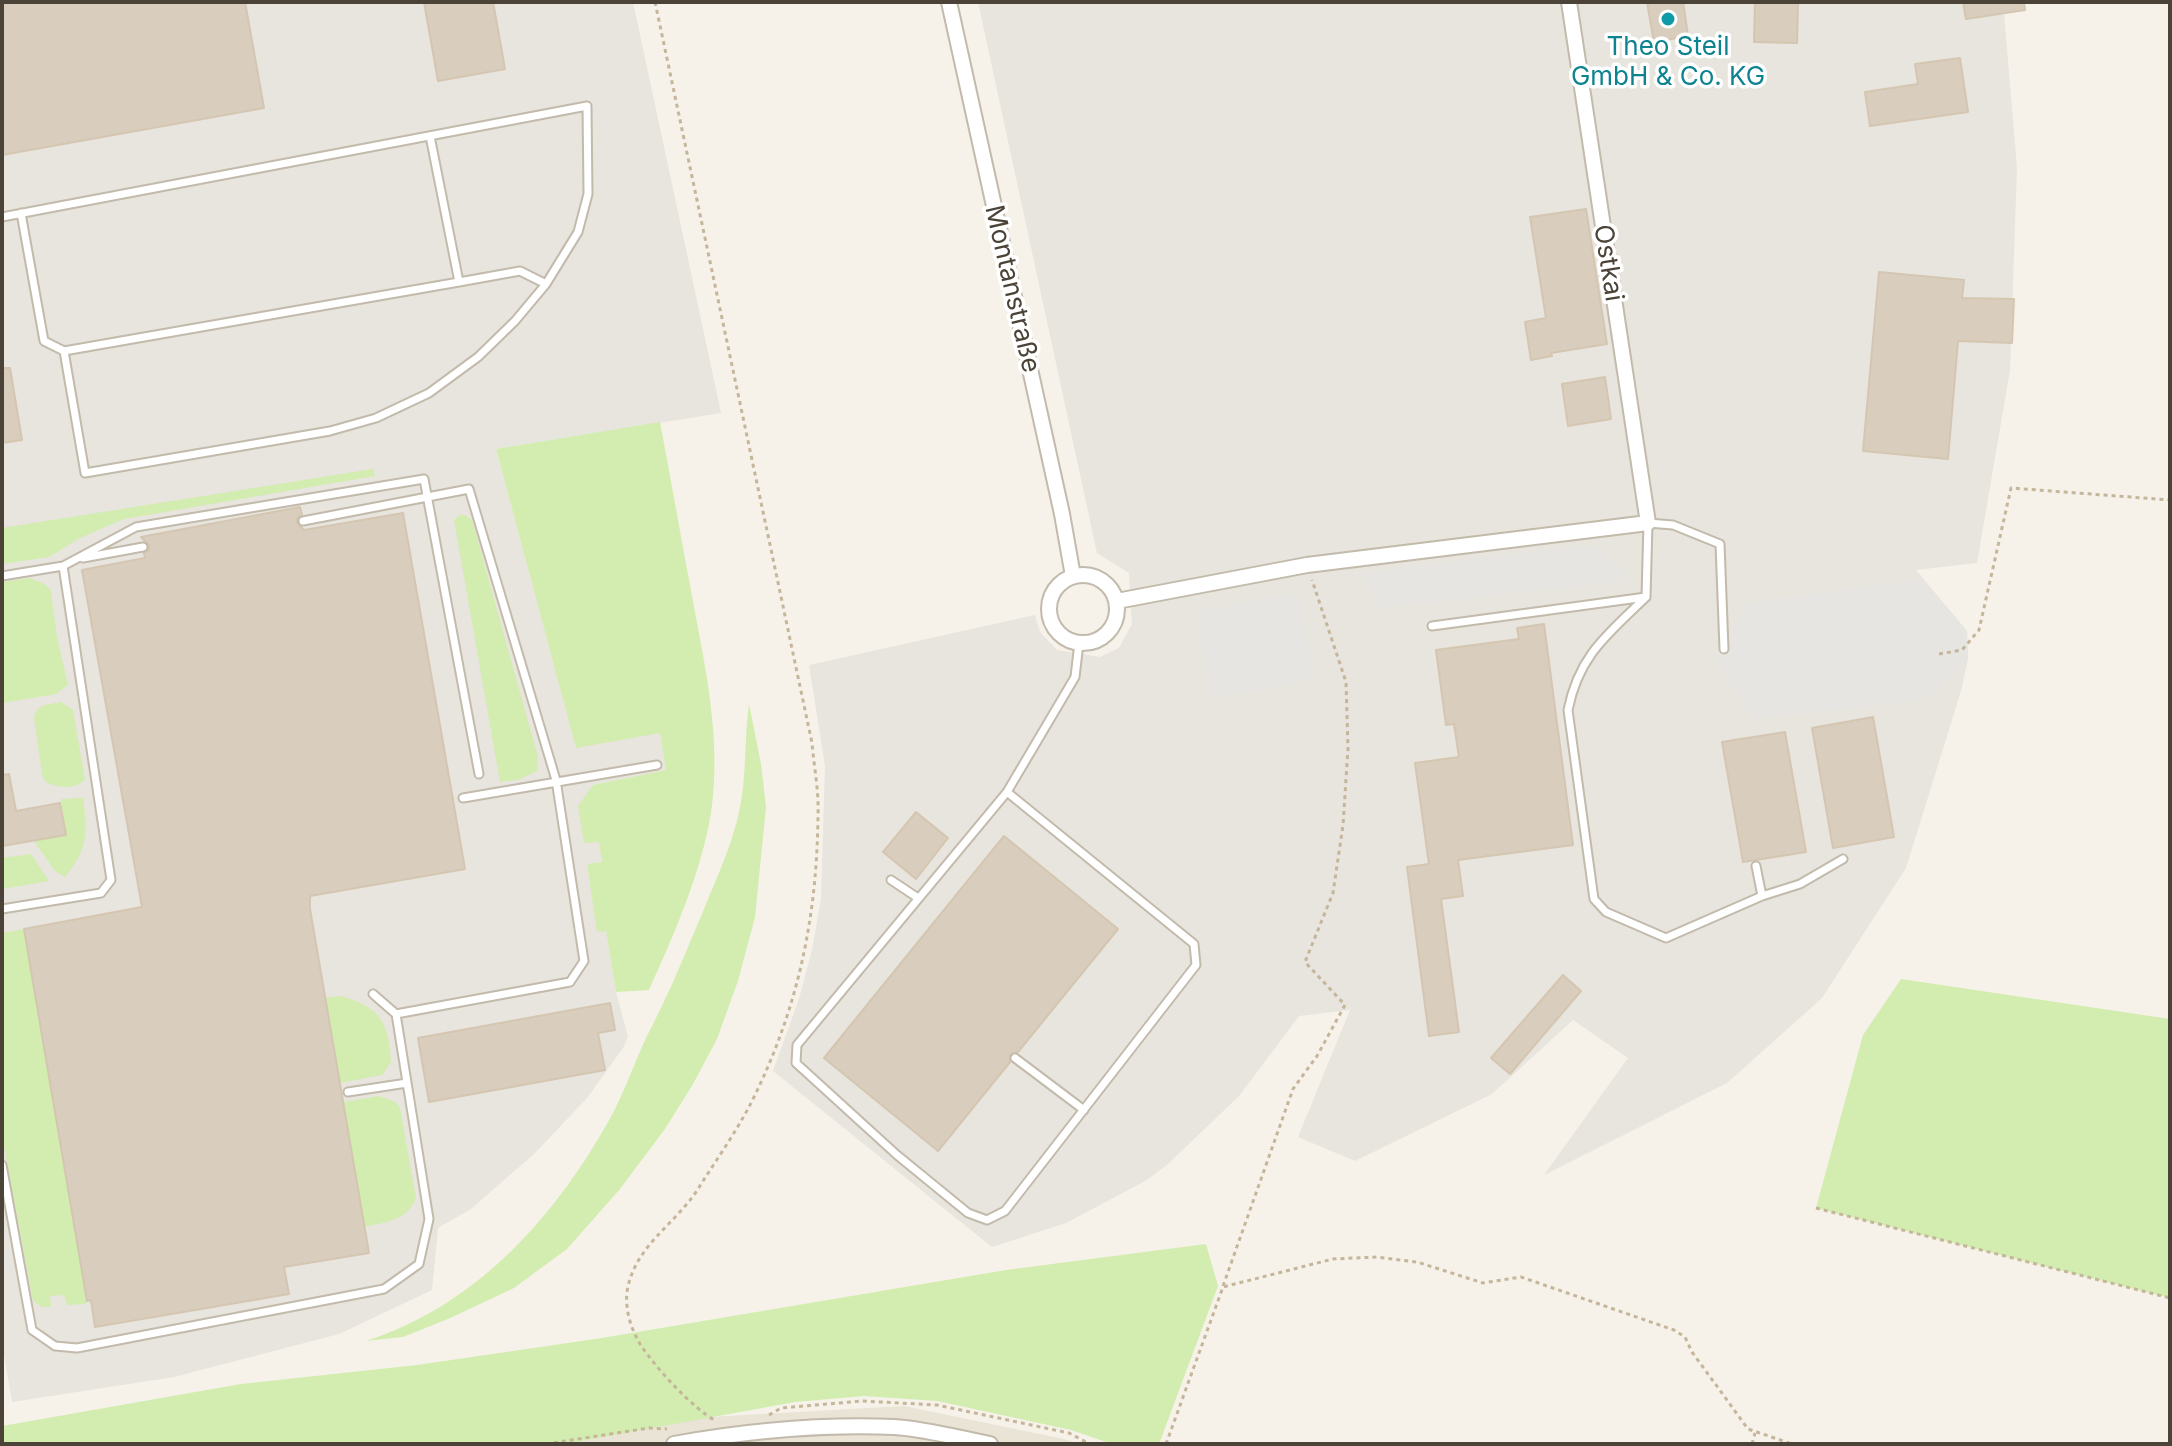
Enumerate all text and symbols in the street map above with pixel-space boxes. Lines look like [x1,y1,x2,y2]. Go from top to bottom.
marker: Theo Steil GmbH & Co. KG [1659,10,1677,28]
place label: Theo Steil GmbH & Co. KG [1571,31,1765,92]
street label: Montanstraße [978,202,1046,376]
street label: Ostkai [1587,222,1629,304]

